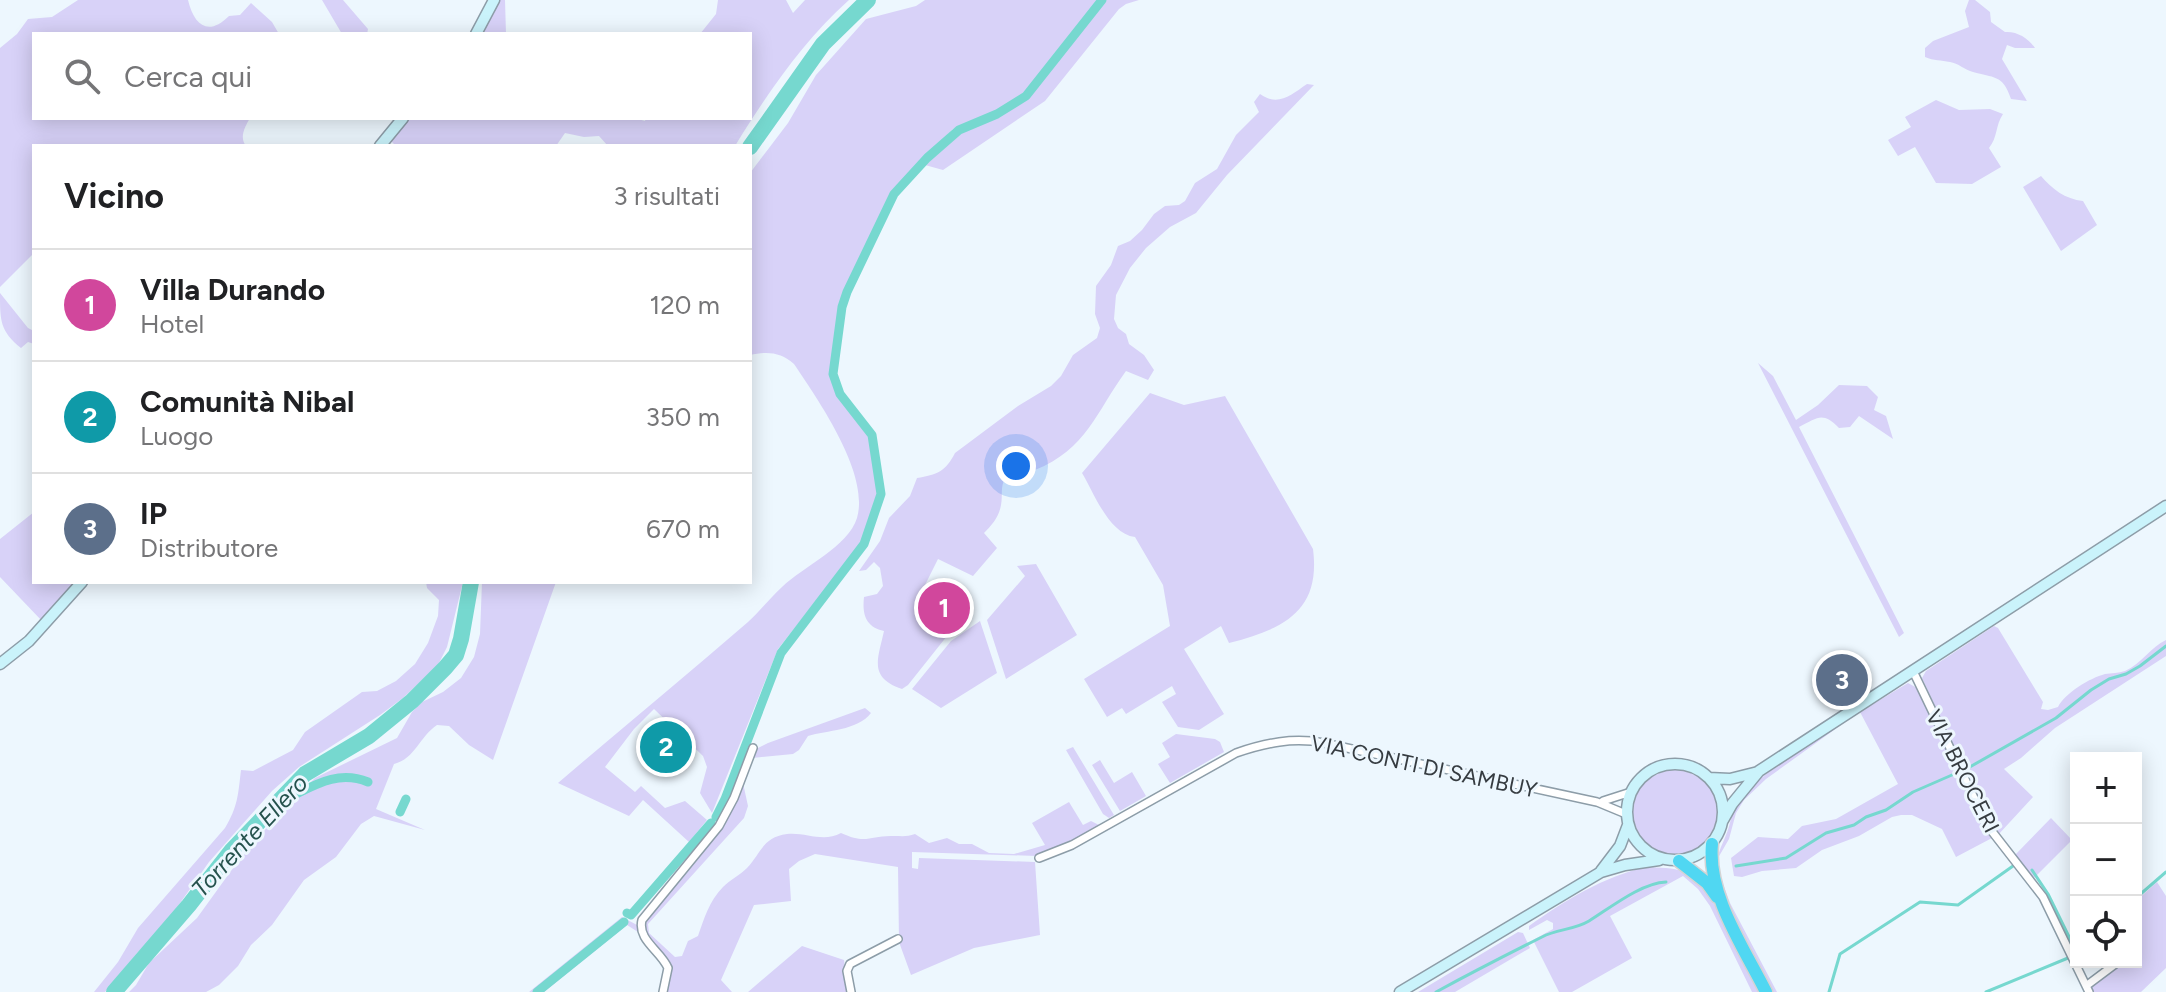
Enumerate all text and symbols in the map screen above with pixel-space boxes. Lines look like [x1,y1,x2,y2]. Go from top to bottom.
search box [32,32,752,120]
icon: search [60,54,104,98]
text: Cerca qui [124,58,252,95]
text: Vicino [64,176,164,217]
text: 3 risultati [613,180,720,212]
text: Villa Durando [140,271,325,308]
text: 1 [85,289,95,321]
text: 120 m [650,289,720,321]
text: Hotel [140,308,204,340]
text: Comunità Nibal [140,383,354,420]
text: 2 [82,401,98,433]
text: 350 m [646,401,720,433]
text: Luogo [140,420,213,452]
your location [996,446,1036,486]
text: IP [140,495,167,532]
text: 3 [83,513,97,545]
text: 670 m [646,513,720,545]
text: Distributore [140,532,278,564]
pin: 1 [918,578,970,638]
pin: 3 [1816,650,1868,710]
street label: VIA BROCERI [1920,705,2005,837]
pin: 2 [640,717,692,777]
street label: VIA CONTI DI SAMBUY [1308,729,1540,804]
map controls [2070,752,2142,968]
button: + [2070,752,2142,824]
water label: Torrente Ellero [186,768,314,903]
button: − [2070,824,2142,896]
button: locate [2070,896,2142,968]

